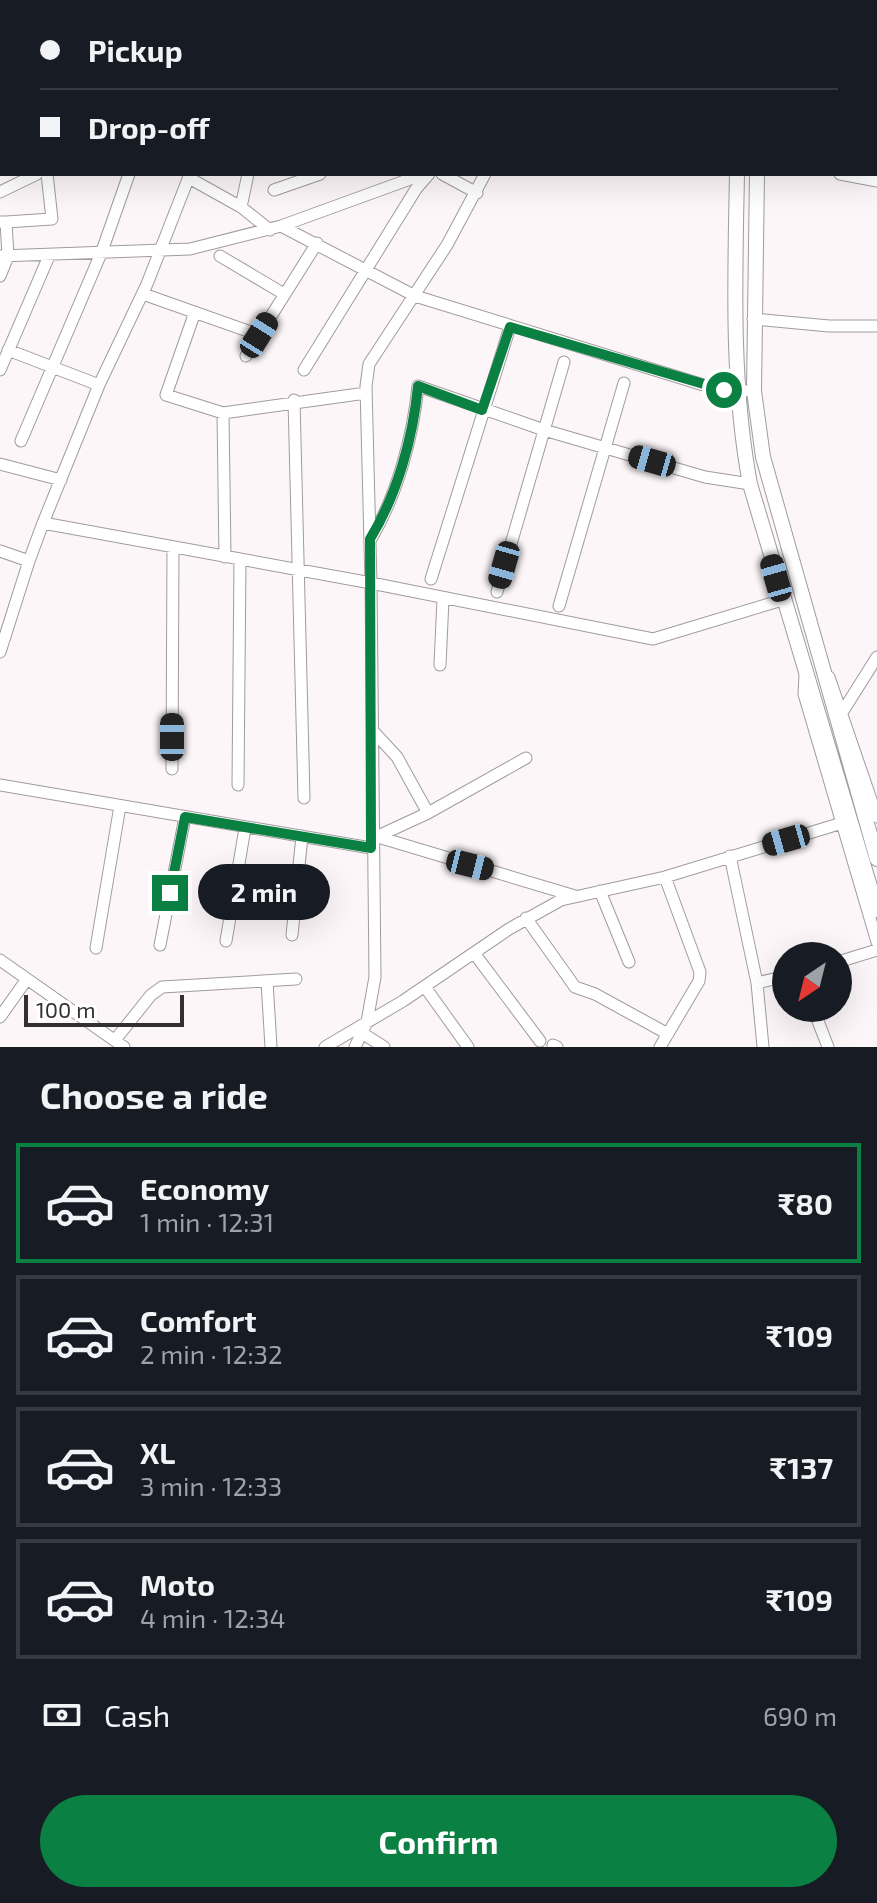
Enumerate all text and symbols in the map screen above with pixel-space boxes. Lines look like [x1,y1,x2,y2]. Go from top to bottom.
text: Pickup [88,32,183,68]
text: Drop-off [88,109,210,145]
car [236,308,282,362]
route start [706,372,742,408]
car [626,443,678,479]
car [486,539,522,591]
car [758,552,794,604]
car [160,713,184,761]
car [760,822,812,858]
car [444,848,496,882]
callout: 2 min [198,865,330,921]
route end [152,875,188,911]
text: 2 min [231,876,297,907]
north arrow [772,942,852,1022]
map controls [772,942,852,1022]
scale bar [24,991,184,1027]
text: 100 m [36,996,95,1022]
text: Choose a ride [40,1073,268,1116]
icon: car [44,1167,116,1239]
text: Economy [140,1170,269,1206]
text: ₹80 [778,1185,833,1221]
text: 1 min · 12:31 [140,1206,274,1237]
icon: car [44,1299,116,1371]
text: Comfort [140,1302,257,1338]
text: ₹109 [766,1317,833,1353]
text: 2 min · 12:32 [140,1338,283,1369]
icon: car [44,1431,116,1503]
text: XL [140,1434,175,1470]
text: ₹137 [769,1449,833,1485]
text: 3 min · 12:33 [140,1470,282,1501]
icon: car [44,1563,116,1635]
text: Moto [140,1566,215,1602]
text: ₹109 [766,1581,833,1617]
text: 4 min · 12:34 [140,1602,285,1633]
icon: cash [40,1693,84,1737]
text: Cash [104,1697,170,1733]
text: 690 m [763,1700,837,1731]
button: Confirm [40,1795,837,1887]

